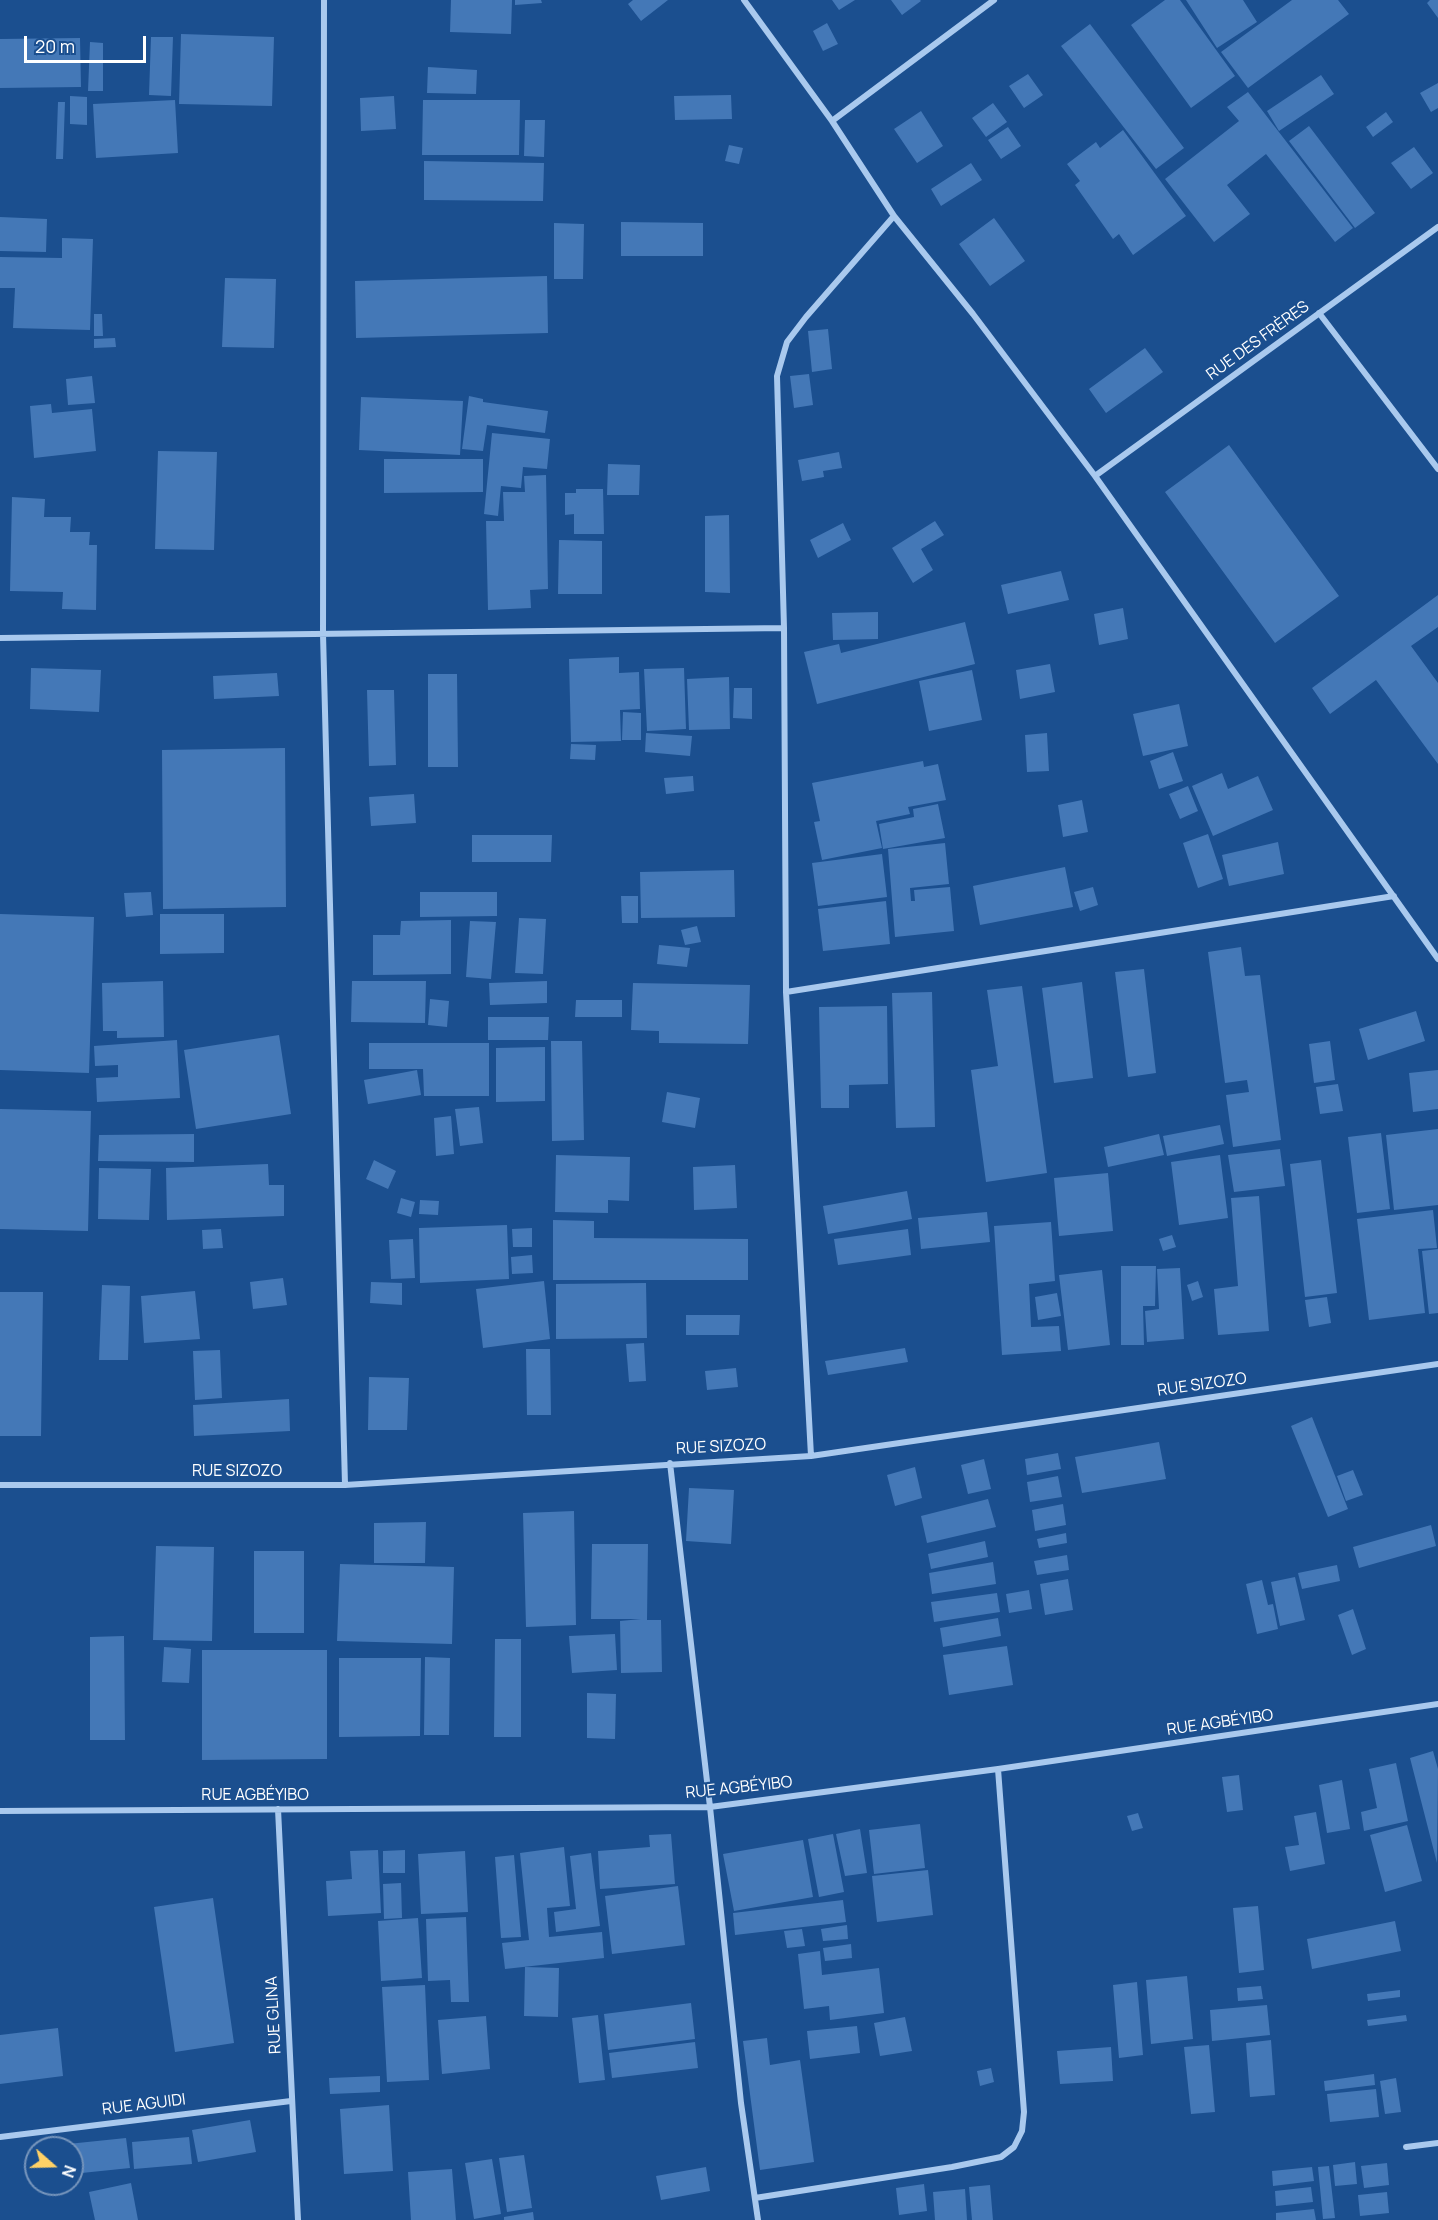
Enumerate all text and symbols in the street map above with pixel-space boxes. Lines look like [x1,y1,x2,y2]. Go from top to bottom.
scale bar [27,24,148,62]
text: 20 m [35,34,75,58]
street label: RUE DES FRÈRES [1203,297,1313,385]
street label: RUE SIZOZO [1156,1369,1248,1401]
street label: RUE SIZOZO [676,1435,766,1459]
street label: RUE SIZOZO [192,1462,282,1482]
street label: RUE AGBÉYIBO [1165,1706,1275,1740]
street label: RUE AGBÉYIBO [685,1773,793,1803]
street label: RUE AGBÉYIBO [201,1786,309,1806]
street label: RUE GLINA [262,1976,286,2054]
street label: RUE AGUIDI [101,2090,187,2120]
north arrow [24,2136,84,2196]
text: N [57,2162,81,2181]

